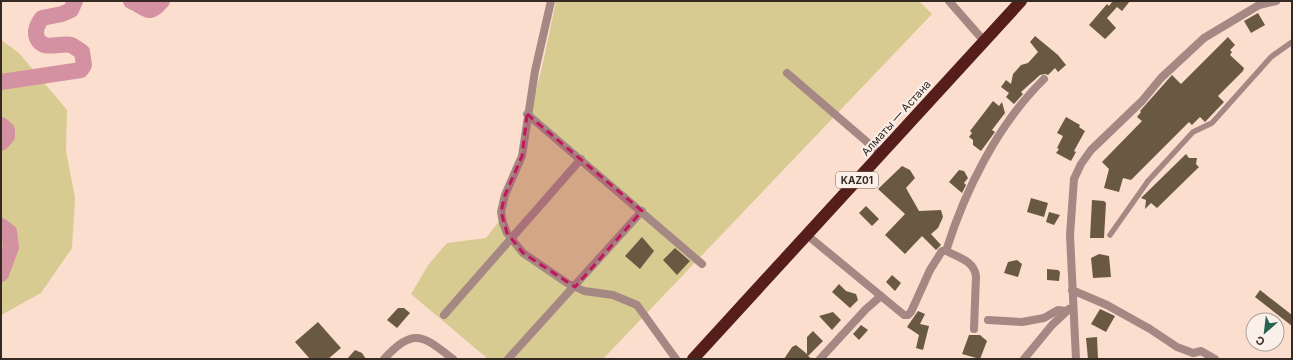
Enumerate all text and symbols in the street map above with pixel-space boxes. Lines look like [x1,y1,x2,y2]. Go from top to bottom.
street label: Алматы — Астана [858,77,934,159]
road number: KАZ01 [836,172,878,188]
north arrow [1245,312,1285,352]
text: С [1253,333,1267,349]

